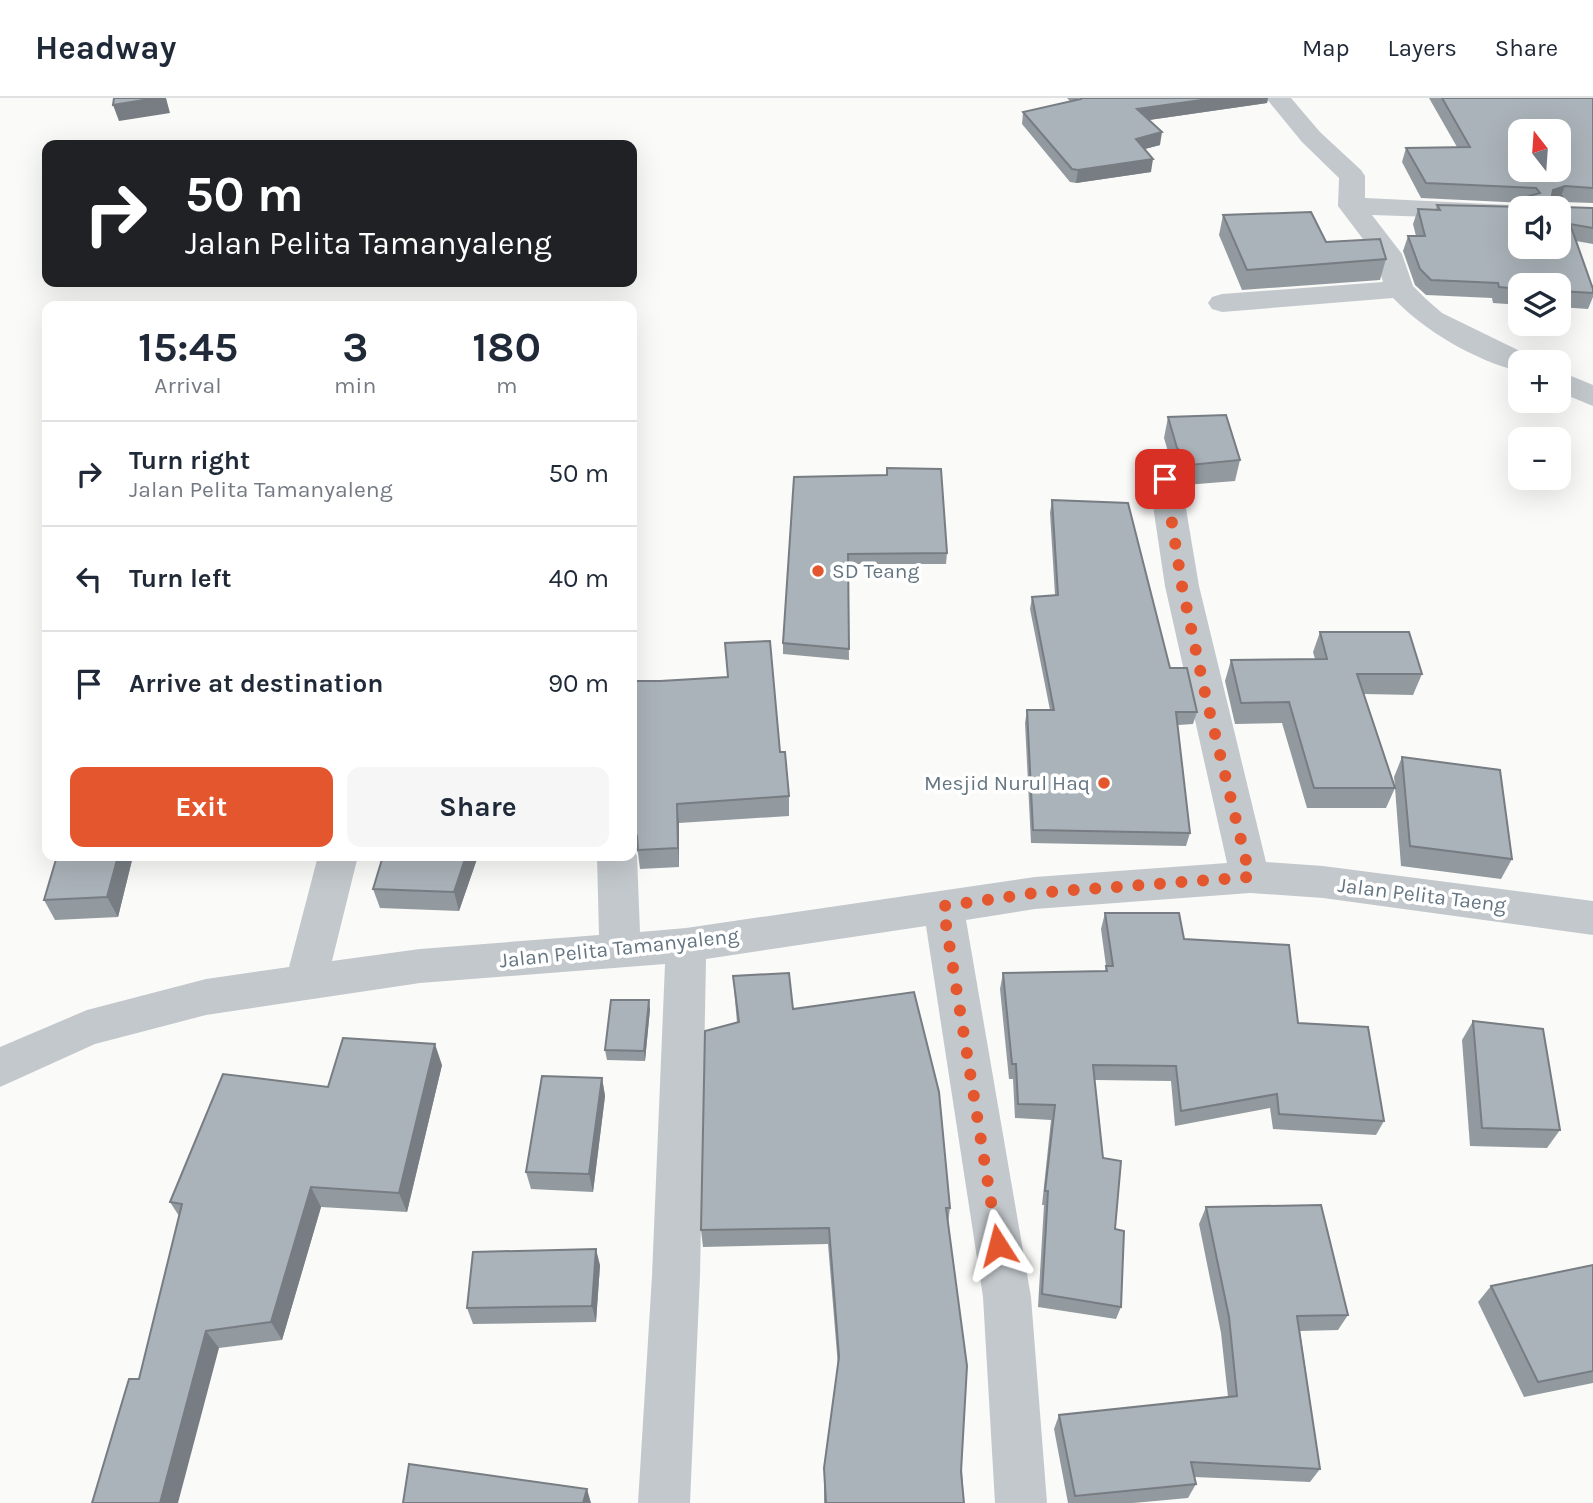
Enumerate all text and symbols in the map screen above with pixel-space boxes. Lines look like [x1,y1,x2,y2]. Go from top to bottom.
text: Headway [35,29,176,67]
text: Map [1302,34,1350,62]
text: Layers [1388,34,1457,62]
text: Share [1495,34,1558,62]
north arrow [1508,119,1572,182]
map controls [1508,119,1571,490]
text: 50 m [185,166,303,223]
icon: right [70,168,161,259]
button: sound [1508,196,1571,259]
text: Jalan Pelita Tamanyaleng [185,225,552,262]
button: layers [1508,273,1571,336]
text: 15:45 [138,322,238,372]
text: 3 [342,322,368,372]
text: 180 [472,322,541,372]
button: + [1508,350,1571,413]
text: Arrival [154,372,222,399]
text: min [334,372,376,399]
text: m [496,372,517,399]
button: − [1508,427,1571,490]
text: Turn right [129,445,250,476]
pin [1135,449,1195,509]
icon: right [70,455,108,493]
text: 50 m [548,458,609,489]
icon: arrive [1146,460,1184,498]
text: Jalan Pelita Tamanyaleng [129,476,393,503]
place label: SD Teang [832,559,919,583]
icon: left [70,560,108,598]
text: Turn left [129,563,231,594]
text: 40 m [549,563,609,594]
marker: SD Teang [810,563,826,579]
icon: arrive [70,665,108,703]
text: Arrive at destination [129,668,383,699]
text: 90 m [548,668,609,699]
button: Exit [70,767,333,847]
button: Share [347,767,609,847]
place label: Mesjid Nurul Haq [924,771,1090,795]
marker: Mesjid Nurul Haq [1096,775,1112,791]
street label: Jalan Pelita Taeng [1336,873,1508,917]
street label: Jalan Pelita Tamanyaleng [498,923,740,973]
position arrow [961,1208,1035,1282]

